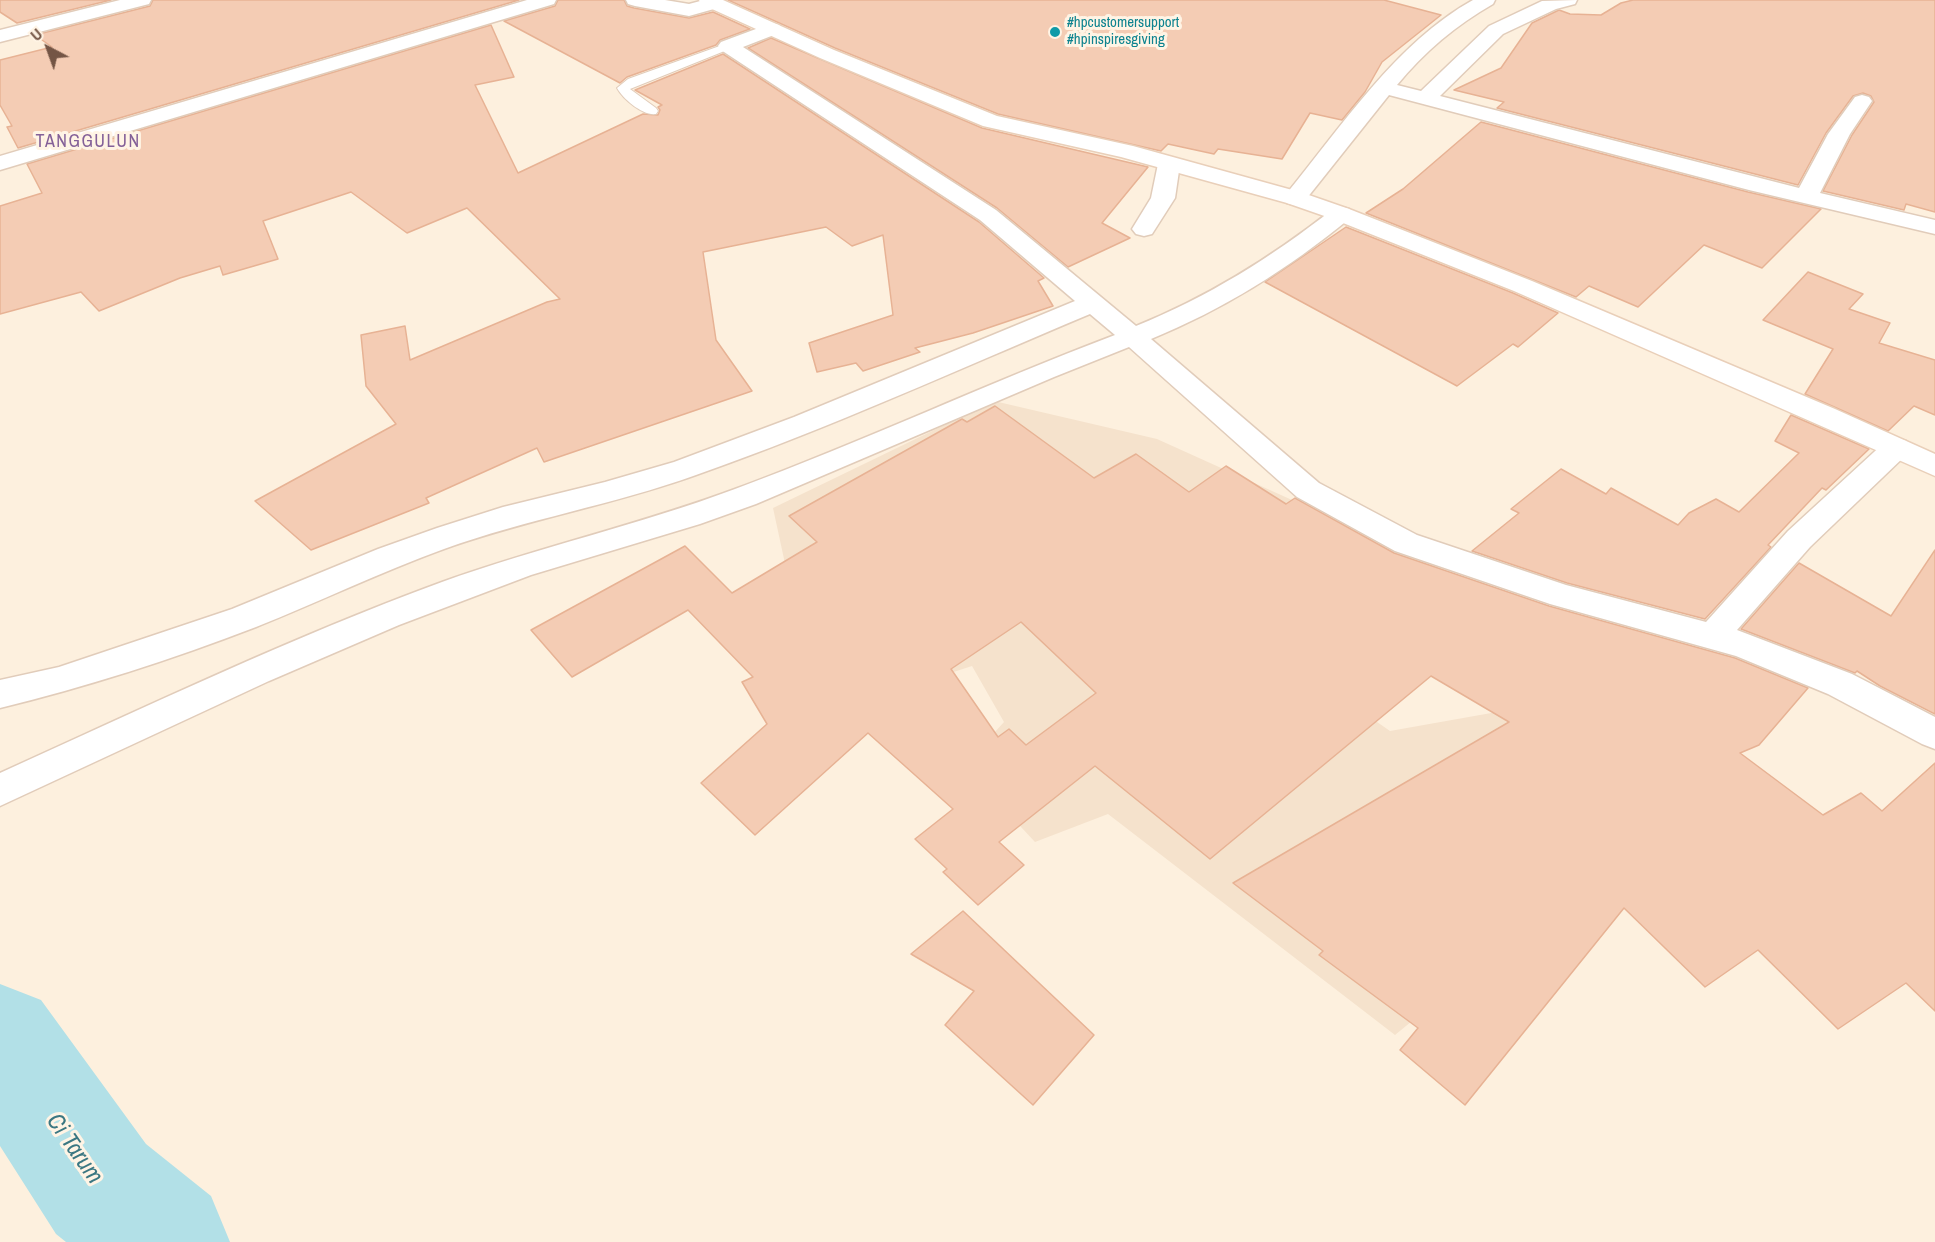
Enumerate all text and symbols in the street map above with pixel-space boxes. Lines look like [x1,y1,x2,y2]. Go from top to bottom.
place label: #hpcustomersupport #hpinspiresgiving [1067,14,1179,49]
north arrow [18,18,78,78]
text: U [25,23,47,46]
marker: #hpcustomersupport #hpinspiresgiving [1048,25,1062,39]
district label: TANGGULUN [35,131,141,153]
water label: Ci Tarum [39,1108,109,1190]

